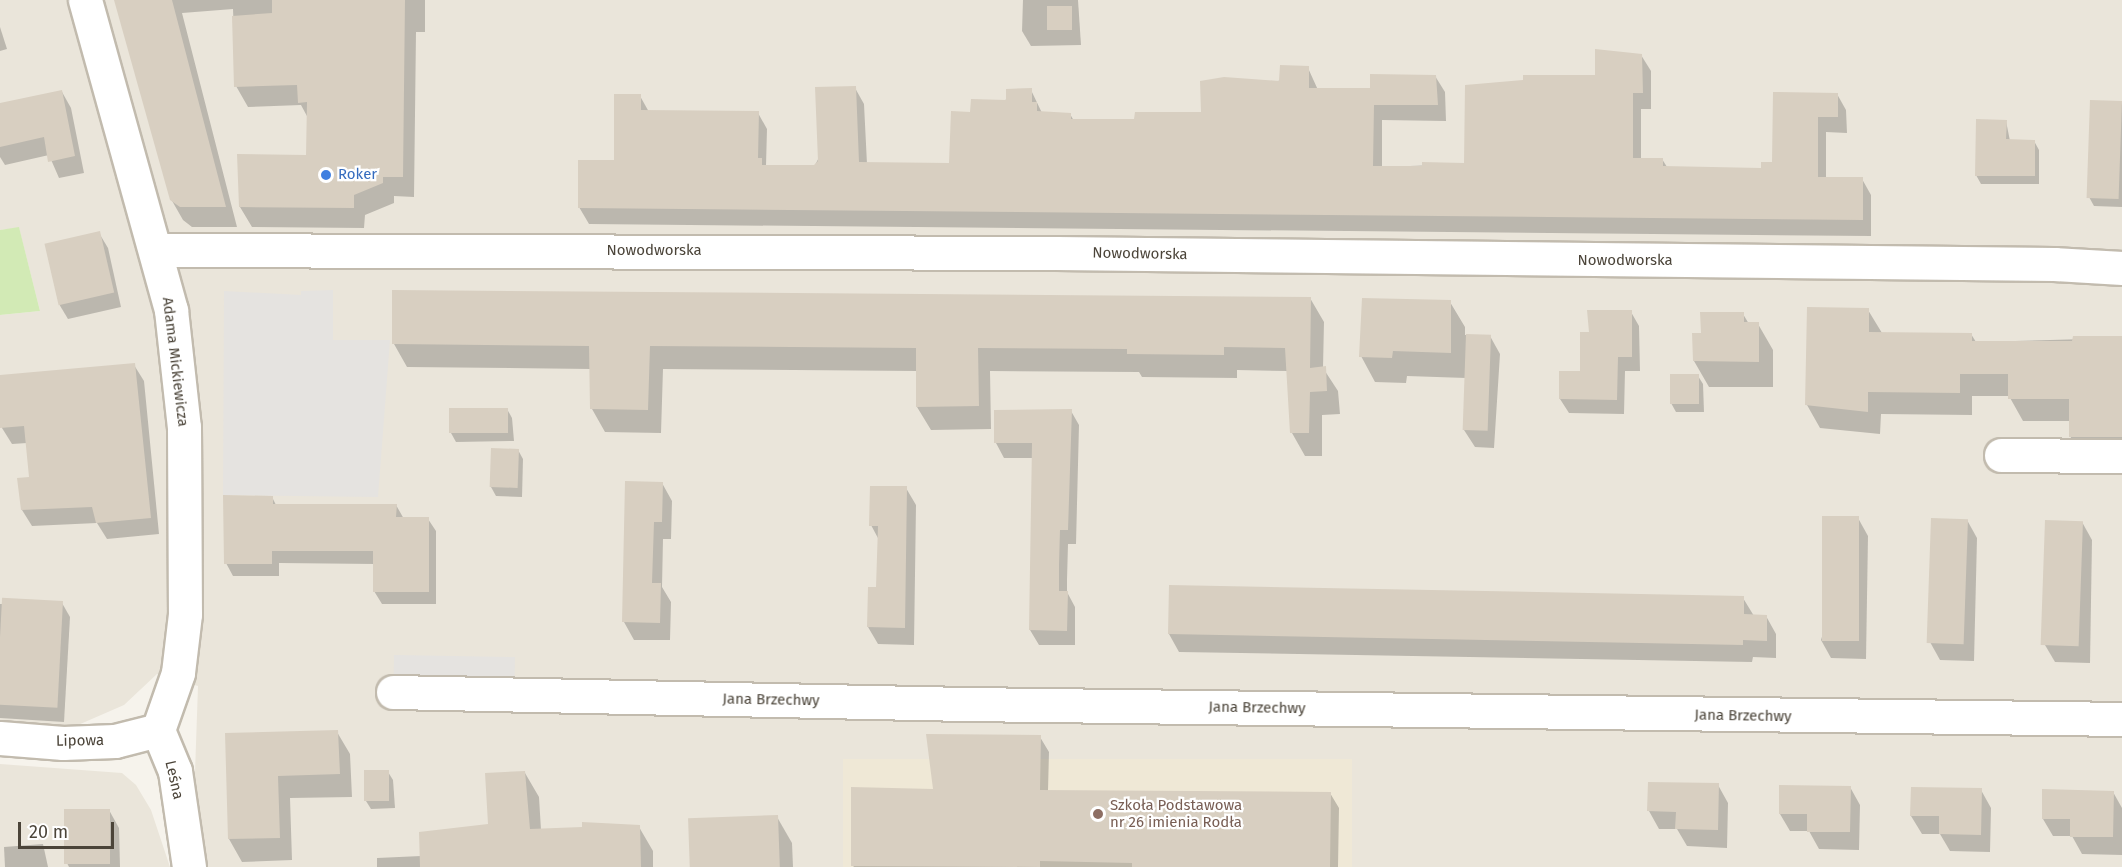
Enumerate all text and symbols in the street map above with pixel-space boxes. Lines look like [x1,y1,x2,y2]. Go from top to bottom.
place label: Roker [338,166,377,184]
marker: Roker [319,168,333,182]
street label: Nowodworska [606,242,702,260]
street label: Nowodworska [1092,244,1188,264]
street label: Nowodworska [1577,252,1673,270]
street label: Adama Mickiewicza [158,296,192,428]
street label: Jana Brzechwy [722,690,820,710]
street label: Jana Brzechwy [1208,698,1306,718]
street label: Jana Brzechwy [1694,706,1792,726]
street label: Lipowa [56,732,104,750]
street label: Leśna [161,759,187,801]
place label: Szkoła Podstawowa nr 26 imienia Rodła [1110,796,1242,831]
marker: Szkoła Podstawowa nr 26 imienia Rodła [1091,807,1105,821]
scale bar [21,810,117,848]
text: 20 m [29,821,68,843]

